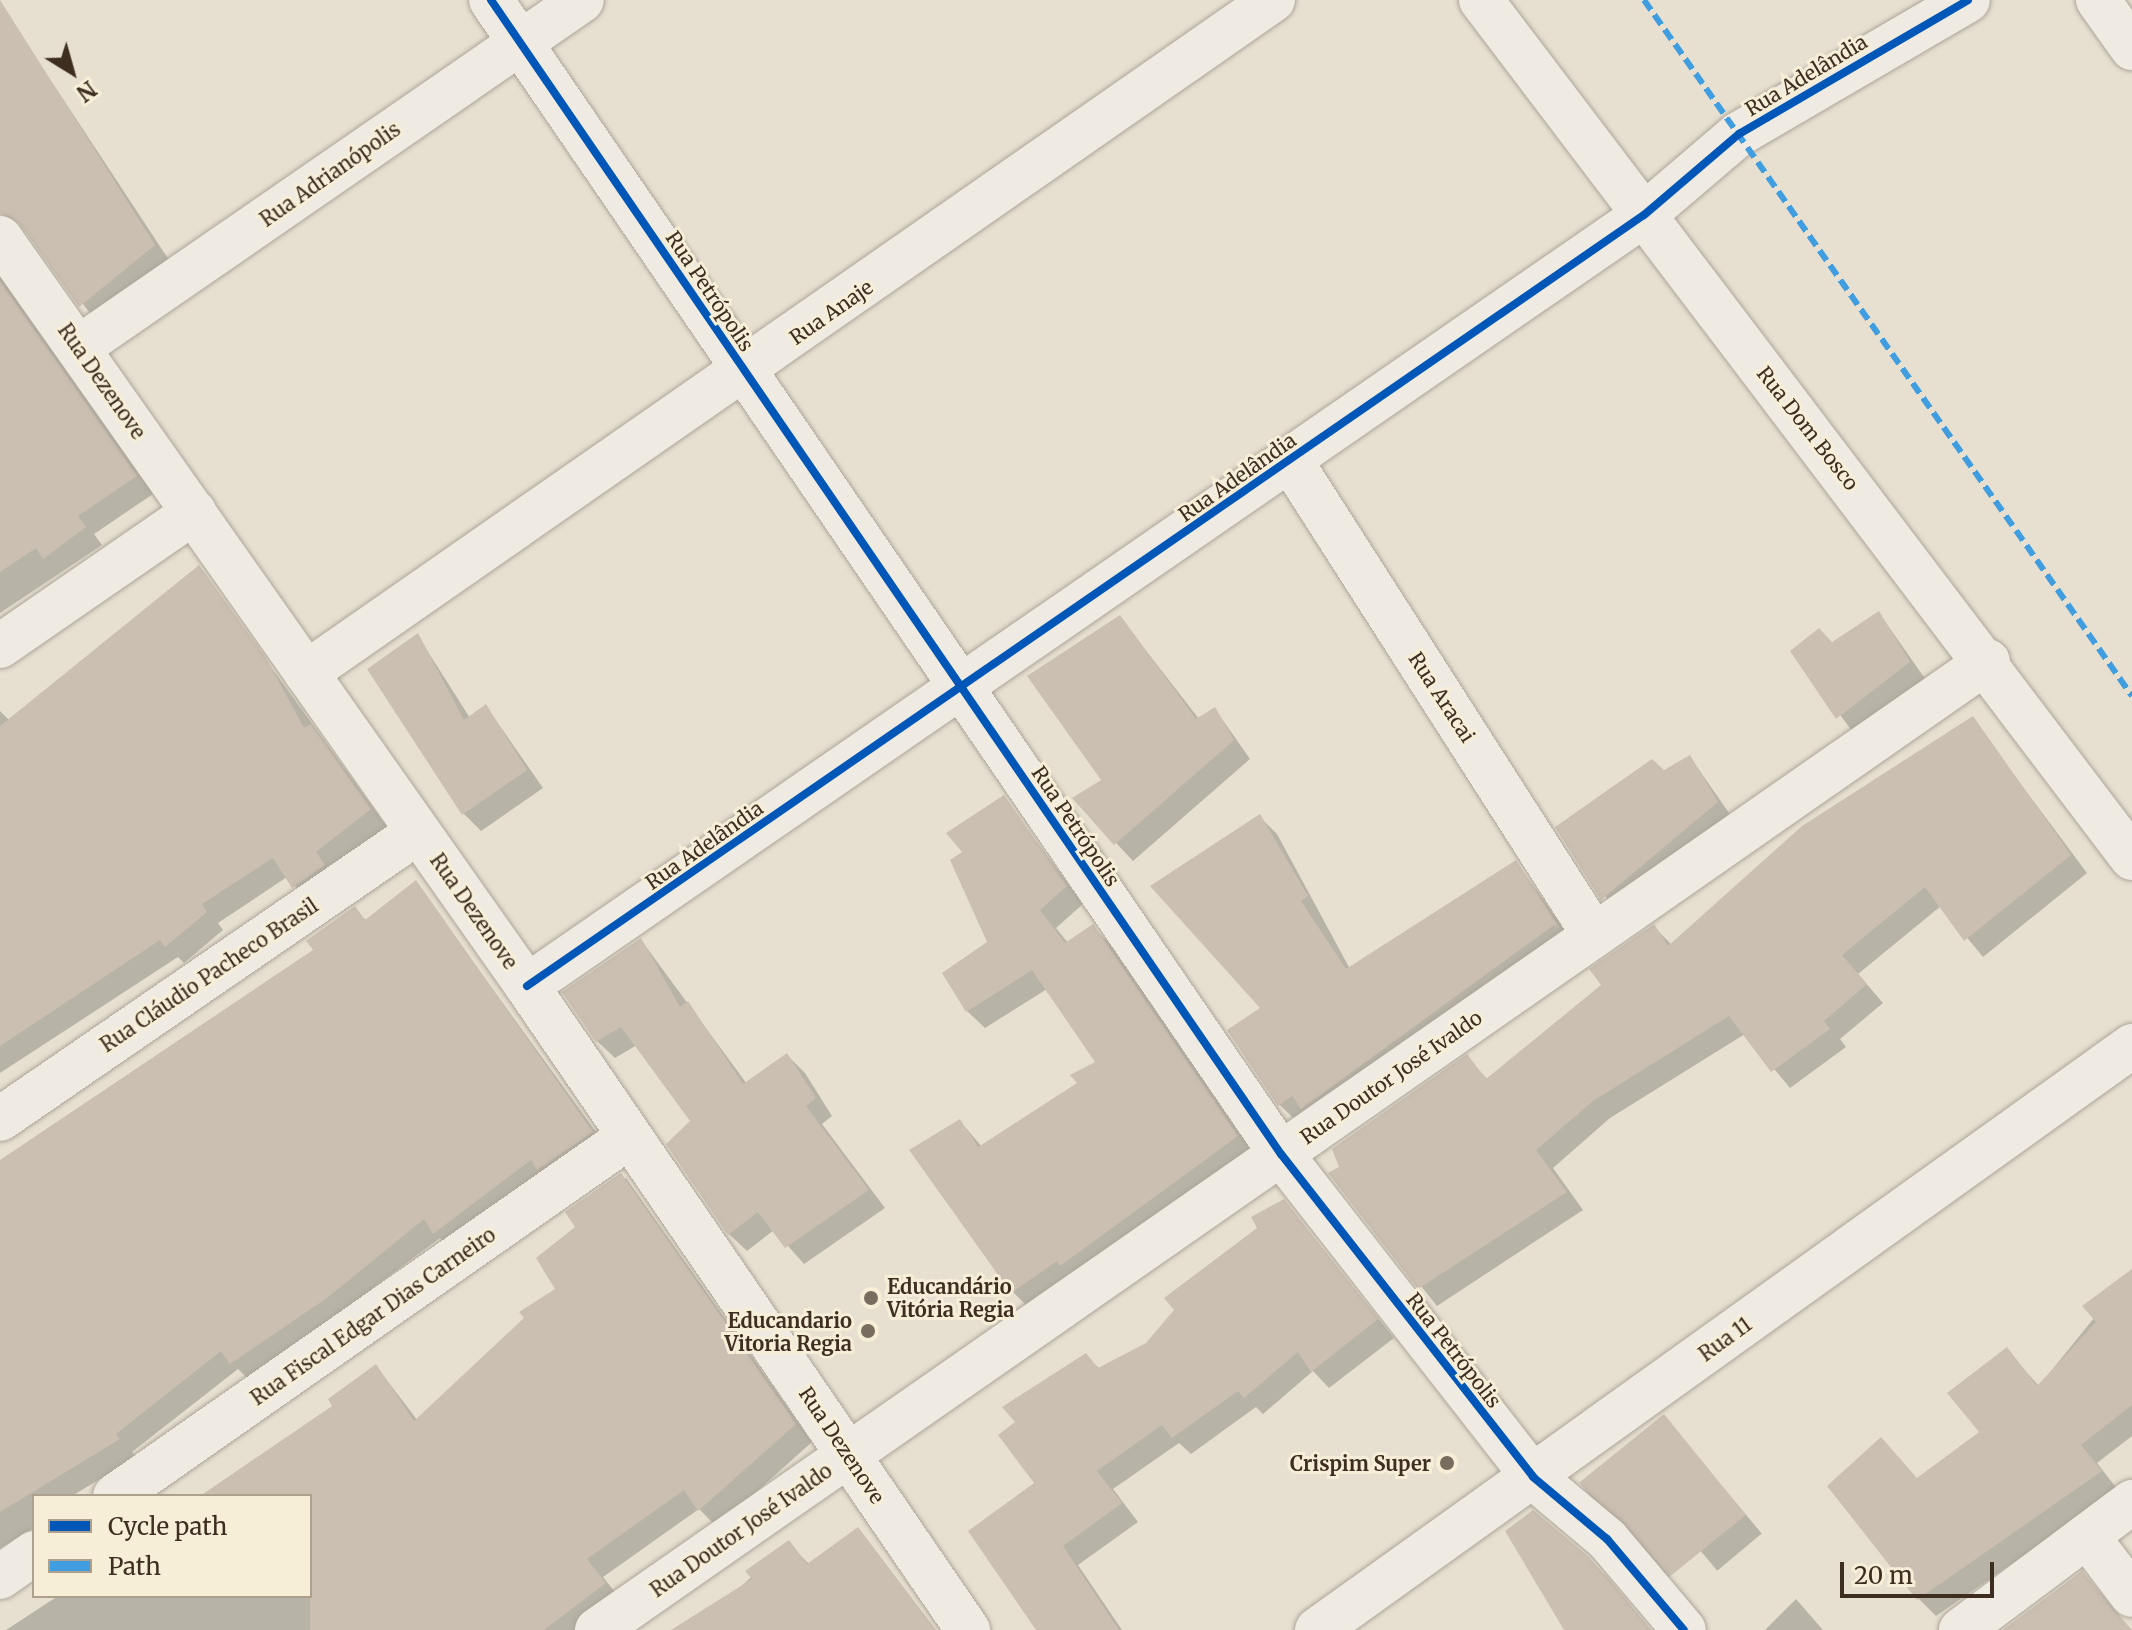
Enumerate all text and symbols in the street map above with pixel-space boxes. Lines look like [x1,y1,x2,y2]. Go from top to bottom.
street label: Rua Adelândia [1741,29,1871,121]
north arrow [32,32,112,112]
text: N [71,75,102,108]
street label: Rua Adrianópolis [255,117,405,231]
street label: Rua Petrópolis [661,226,759,356]
street label: Rua Anaje [785,275,877,349]
street label: Rua Dezenove [53,319,151,443]
street label: Rua Dom Bosco [1752,361,1864,495]
street label: Rua Adelândia [1174,428,1300,526]
street label: Rua Aracai [1404,647,1480,747]
street label: Rua Petrópolis [1027,761,1125,891]
street label: Rua Adelândia [641,796,767,894]
street label: Rua Dezenove [425,849,523,973]
street label: Rua Cláudio Pacheco Brasil [96,893,322,1057]
street label: Rua Doutor José Ivaldo [1296,1005,1486,1149]
street label: Rua Fiscal Edgar Dias Carneiro [246,1222,500,1410]
place label: Educandário Vitória Regia [887,1274,1014,1321]
street label: Rua Petrópolis [1402,1288,1506,1412]
marker: Educandário Vitória Regia [862,1289,880,1307]
place label: Educandario Vitoria Regia [725,1308,852,1355]
street label: Rua 11 [1694,1312,1756,1366]
marker: Educandario Vitoria Regia [859,1322,877,1340]
street label: Rua Dezenove [794,1382,890,1508]
place label: Crispim Super [1290,1451,1431,1475]
marker: Crispim Super [1438,1454,1456,1472]
street label: Rua Doutor José Ivaldo [646,1458,836,1602]
legend [32,1494,312,1598]
text: Cycle path [108,1511,227,1542]
scale bar [1844,1546,1998,1596]
text: Path [108,1551,161,1582]
text: 20 m [1854,1560,1913,1591]

